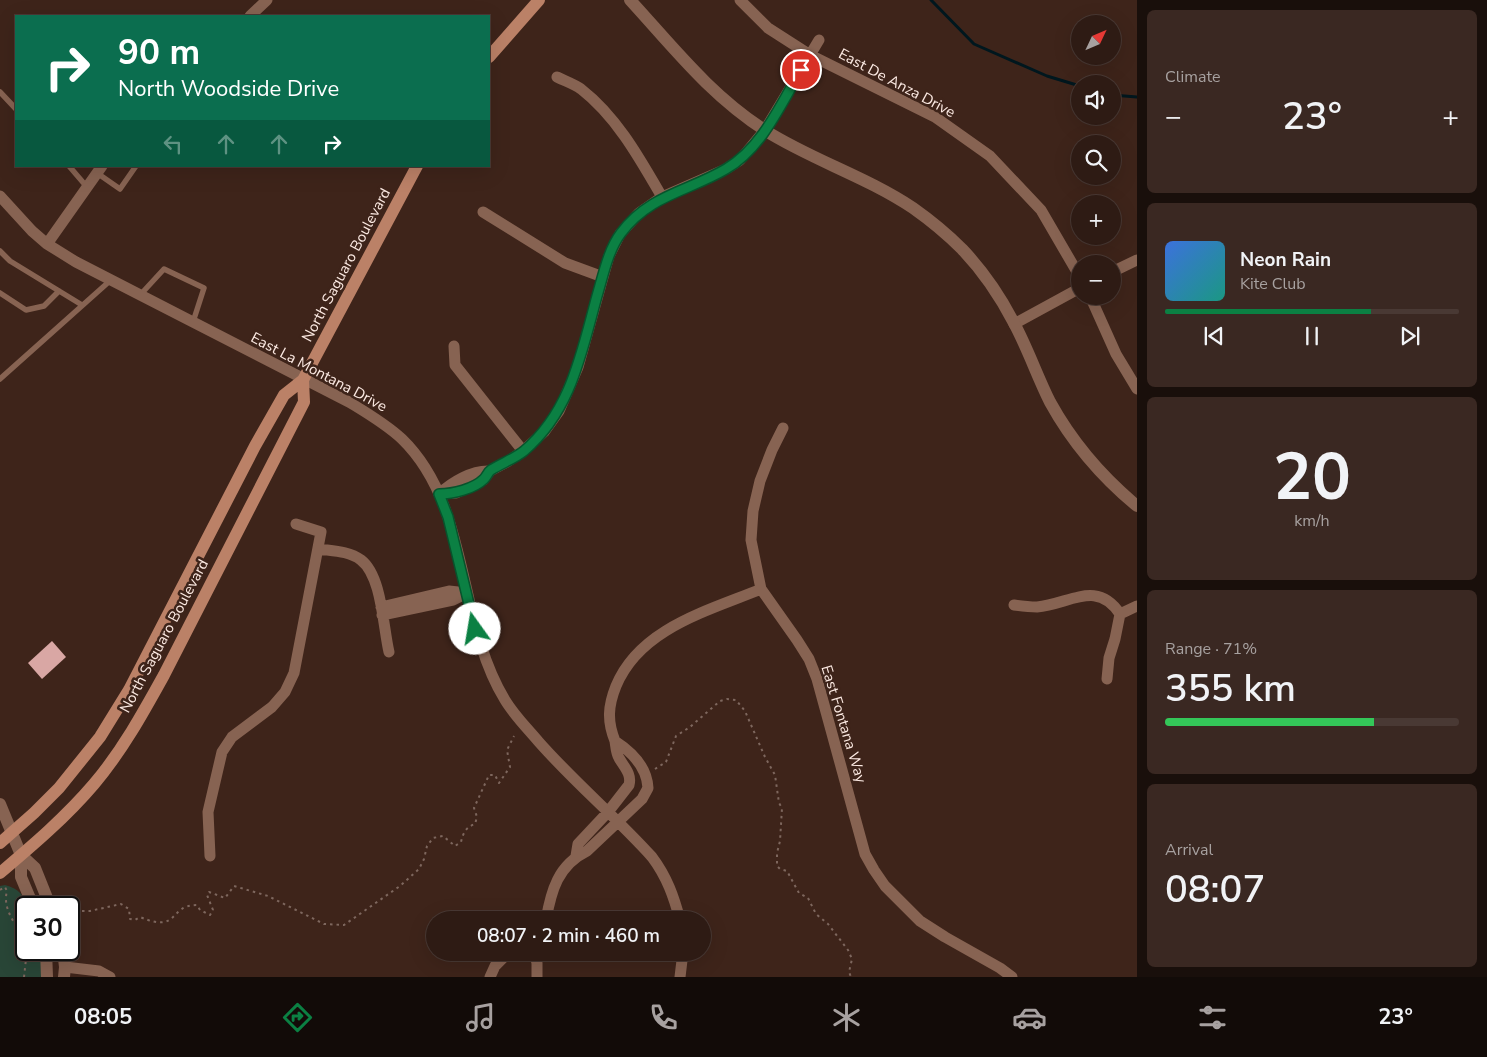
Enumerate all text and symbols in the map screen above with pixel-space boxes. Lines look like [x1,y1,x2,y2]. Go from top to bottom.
north arrow [1071,15,1121,65]
map controls [1071,15,1121,305]
text: 90 m [118,29,200,76]
icon: right [35,35,100,100]
street label: East De Anza Drive [835,44,959,122]
pin [780,49,822,91]
icon: arrive [787,56,815,84]
text: Climate [1165,66,1220,88]
text: North Woodside Drive [118,74,339,104]
button: sound [1071,75,1121,125]
text: 23° [1282,91,1342,142]
text: − [1165,98,1182,136]
text: + [1442,98,1459,136]
icon: left [159,130,187,158]
icon: ahead [212,130,240,158]
icon: ahead [265,130,293,158]
icon: right [318,130,346,158]
button: search [1071,135,1121,185]
street label: North Saguaro Boulevard [297,185,395,345]
button: + [1071,195,1121,245]
text: Neon Rain [1240,247,1331,273]
button: − [1071,255,1121,305]
text: Kite Club [1240,273,1306,295]
icon: previous [1200,322,1228,350]
icon: pause [1298,322,1326,350]
icon: next [1396,322,1424,350]
street label: East La Montana Drive [247,328,391,416]
text: 20 [1273,433,1351,522]
text: km/h [1294,510,1330,532]
street label: North Saguaro Boulevard [115,556,213,716]
position arrow [448,602,500,654]
text: Range · 71% [1165,638,1257,660]
street label: East Fontana Way [817,663,872,786]
text: 355 km [1165,663,1296,714]
text: Arrival [1165,839,1213,861]
text: 08:07 [1165,864,1265,915]
speed limit sign: 30 [15,896,80,961]
text: 08:07 · 2 min · 460 m [477,923,660,949]
icon: directions [280,1000,315,1035]
icon: music [463,1000,498,1035]
icon: phone [646,1000,681,1035]
icon: climate [829,1000,864,1035]
icon: car [1012,1000,1047,1035]
icon: filters [1195,1000,1230,1035]
text: 08:05 [74,1002,132,1032]
text: 23° [1378,1002,1413,1032]

